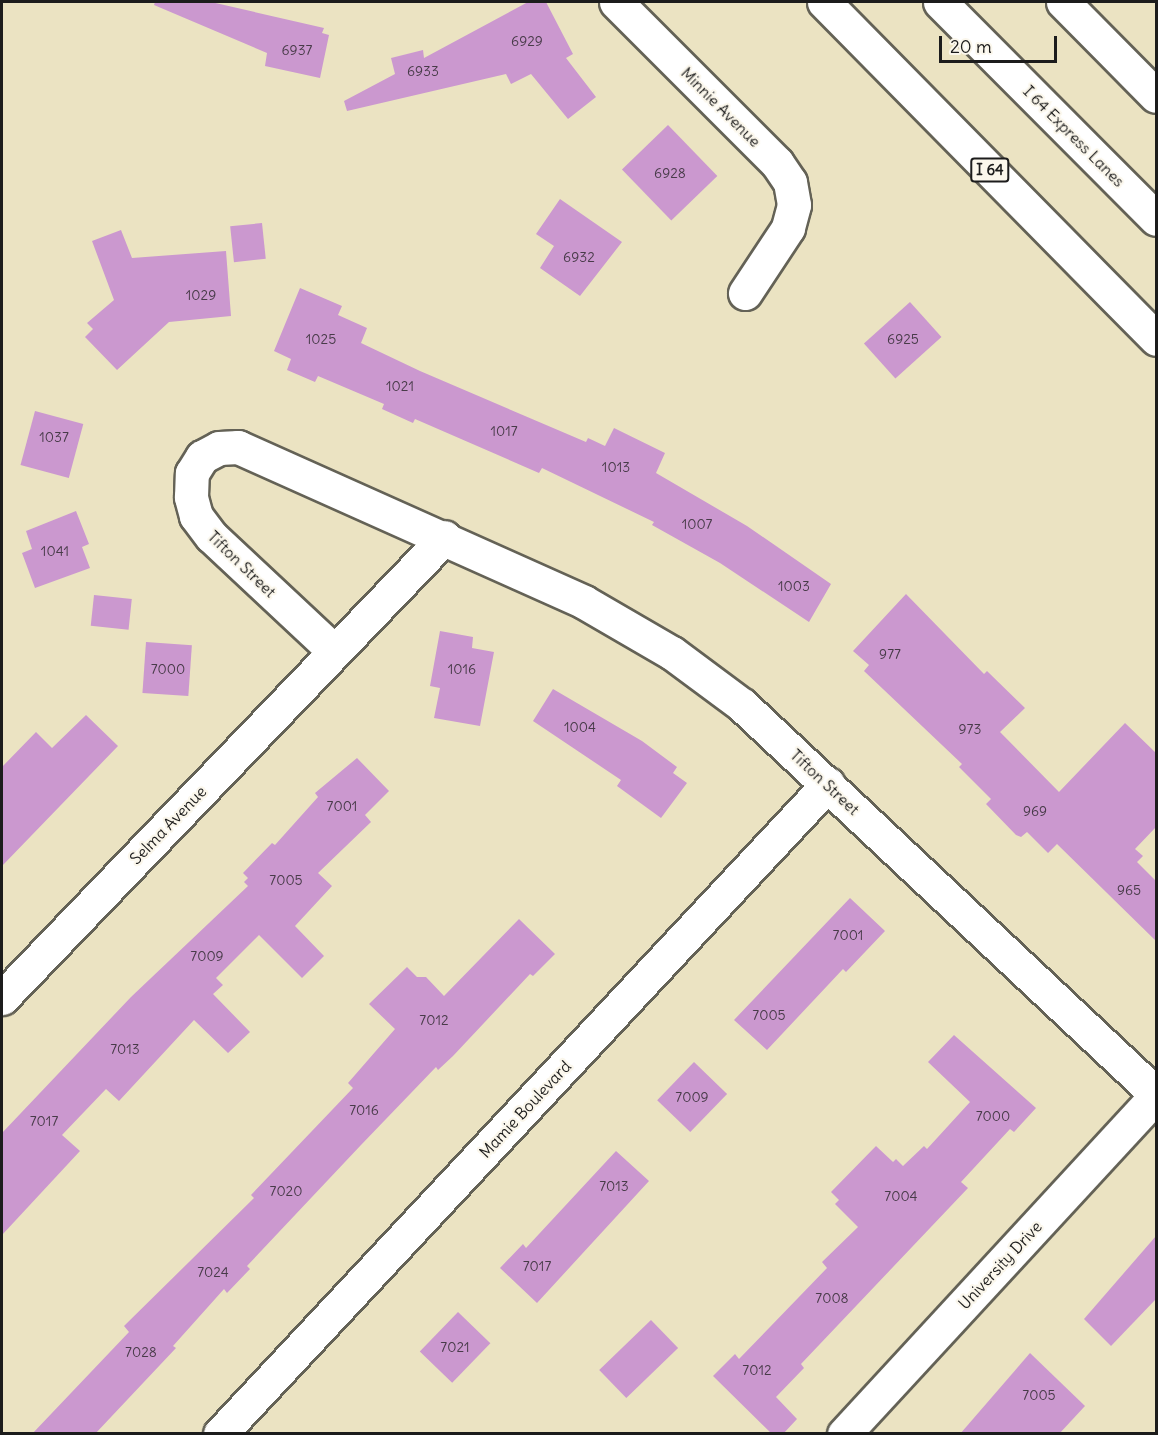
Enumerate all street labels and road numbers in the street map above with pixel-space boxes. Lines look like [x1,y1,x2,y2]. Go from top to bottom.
street label: Minnie Avenue [677,63,765,151]
street label: I 64 Express Lanes [1019,81,1129,191]
road number: I 64 [969,158,1011,182]
street label: Tifton Street [204,527,280,601]
street label: Tifton Street [787,745,863,819]
street label: Selma Avenue [126,782,210,868]
street label: Mamie Boulevard [475,1057,575,1161]
street label: University Drive [954,1217,1046,1313]

